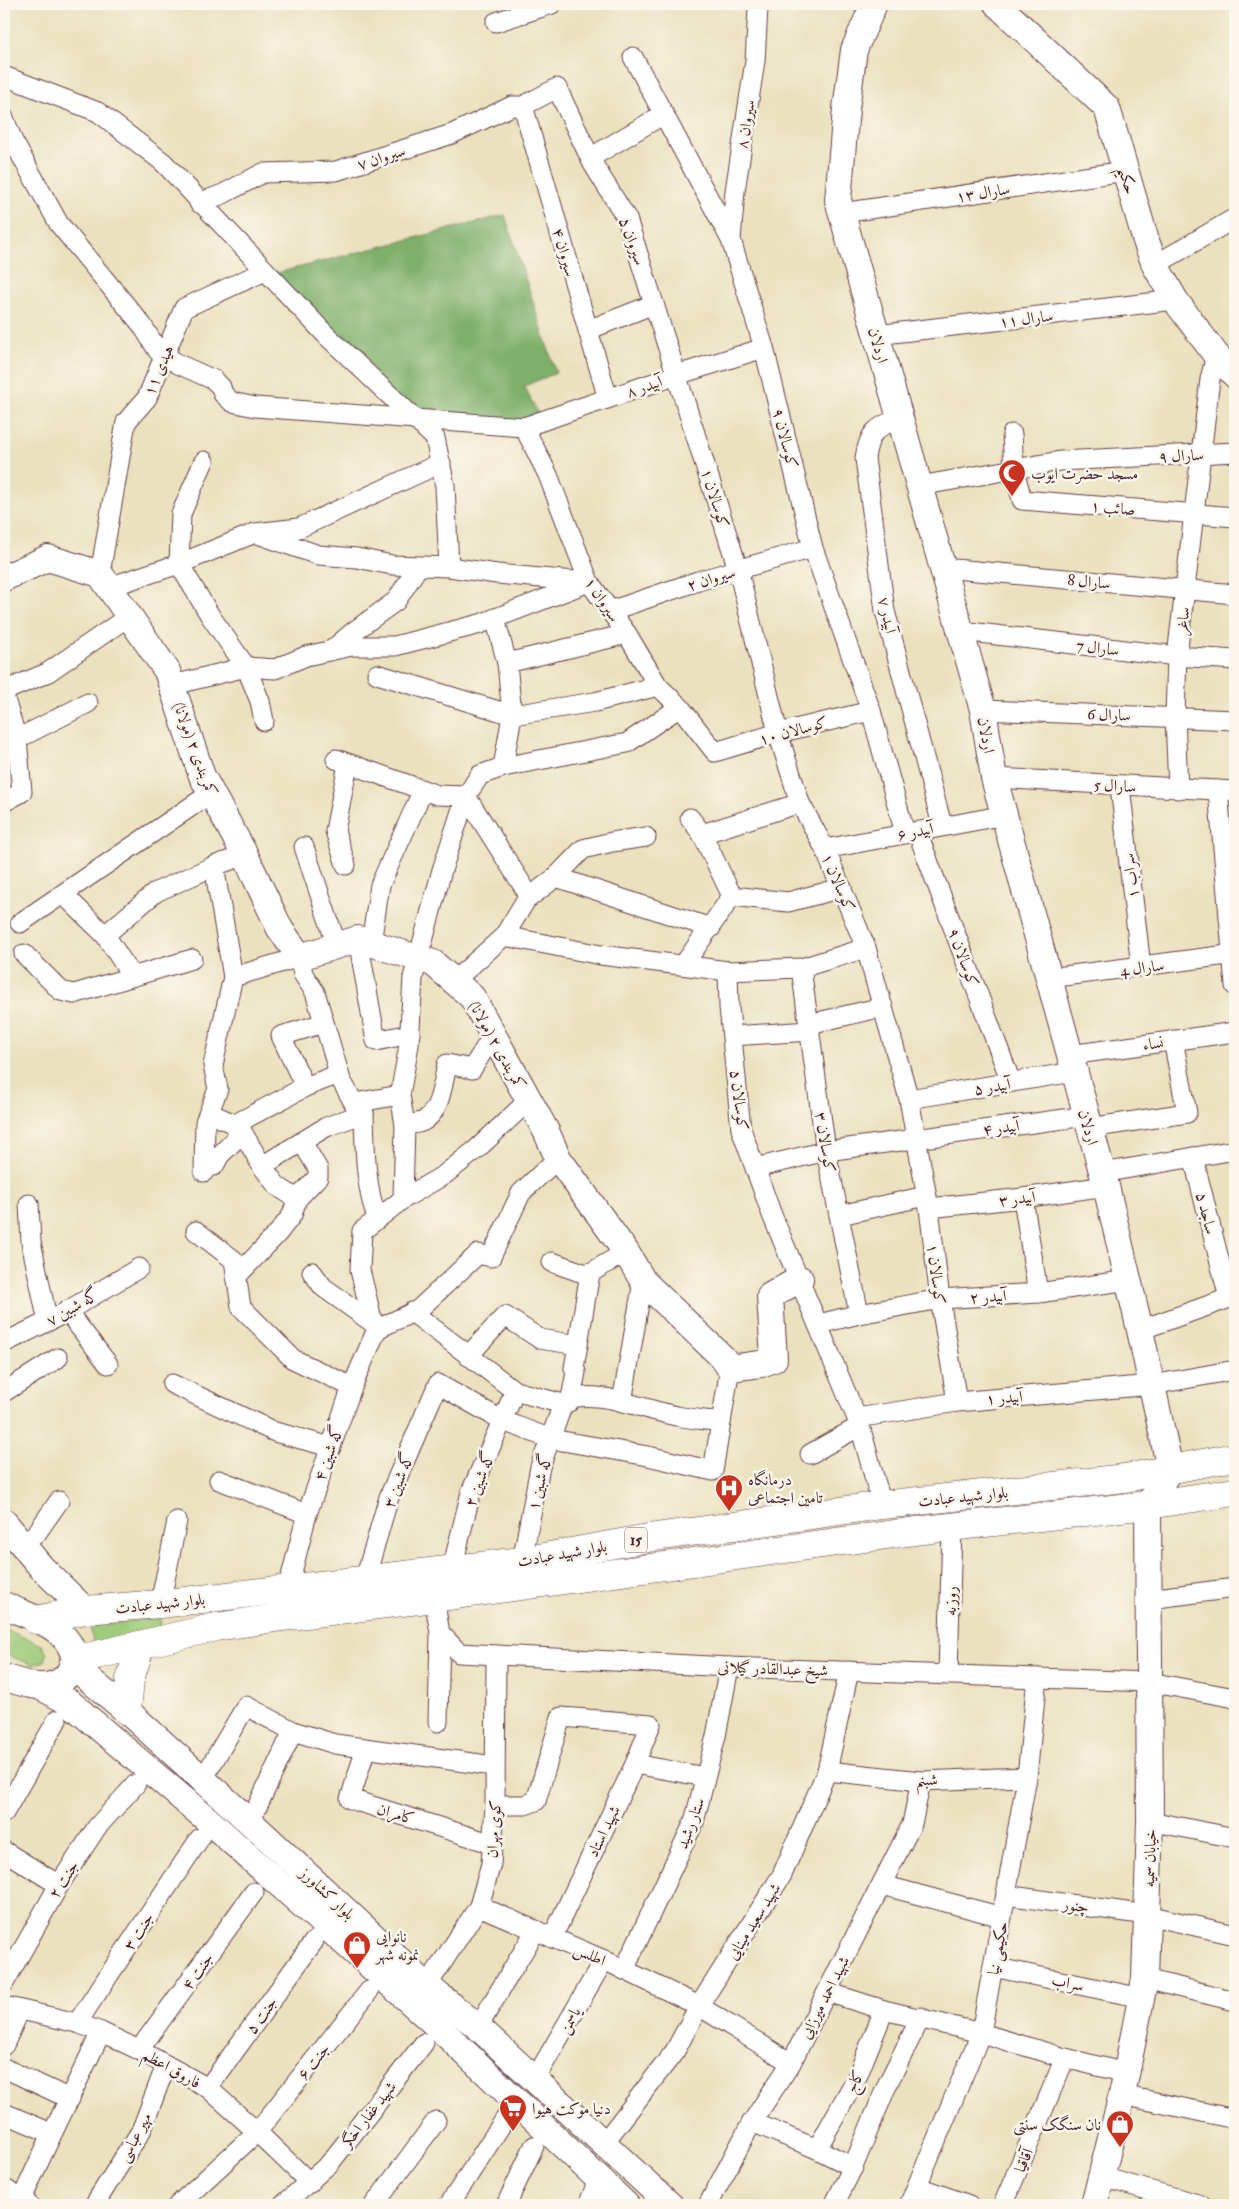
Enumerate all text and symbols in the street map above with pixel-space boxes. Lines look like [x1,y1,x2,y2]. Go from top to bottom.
street label: سیروان ۸ [732,98,760,150]
street label: سیروان ۷ [355,141,408,175]
street label: حکیم [1108,164,1141,198]
street label: سارال ۱۳ [955,179,1012,207]
street label: سیروان ۵ [614,215,650,268]
street label: سیروان ۴ [548,226,580,279]
street label: سارال ۱۱ [998,306,1054,332]
street label: اردلان [863,325,893,366]
street label: هیدی ۱۱ [139,342,178,399]
street label: آبیدر ۸ [624,371,666,402]
street label: کوسالان ۹ [768,406,802,470]
street label: سارال ۹ [1158,445,1204,467]
mosque icon: مسجد حضرت ایوب [997,458,1027,497]
place label: مسجد حضرت ایوب [1031,464,1138,484]
street label: کوسالان ۱ [697,466,734,530]
street label: صائب ۱ [1090,496,1136,520]
street label: سیروان ۲ [685,562,738,596]
street label: سارال 8 [1067,570,1111,594]
street label: سیروان ۱ [580,573,624,626]
street label: آبیدر ۷ [873,595,901,637]
street label: ساغر [1171,606,1196,636]
street label: سارال 7 [1075,635,1120,661]
street label: کمربندی ۲ (مولانا) [169,699,221,799]
street label: سارال 6 [1087,704,1131,726]
street label: کوسالان ۱۰ [757,712,830,750]
street label: اردلان [973,715,999,755]
street label: سارال 5 [1093,775,1137,797]
street label: آبیدر ۶ [895,818,937,846]
street label: کوسالان ۱ [817,850,859,914]
street label: سراب ۱ [1118,852,1144,900]
street label: کوسالان ۹ [943,925,983,989]
street label: سارال 4 [1119,955,1165,981]
street label: کمربندی ۲ (مولانا) [464,997,530,1094]
street label: نساء [1141,1033,1165,1055]
street label: کوسالان ۵ [725,1069,753,1132]
street label: آبیدر ۵ [972,1074,1013,1100]
street label: اردلان [1073,1107,1103,1148]
street label: کوسالان ۳ [810,1110,840,1174]
street label: آبیدر ۴ [982,1115,1022,1140]
street label: آبیدر ۳ [998,1187,1038,1211]
street label: ساجد ۵ [1191,1190,1221,1236]
street label: کوسالان ۱ [922,1243,950,1306]
street label: گه شبین ۷ [42,1283,102,1331]
street label: آبیدر ۲ [969,1286,1009,1308]
street label: آبیدر ۱ [985,1386,1025,1410]
street label: گه شبین ۴ [308,1422,348,1484]
street label: گه شبین ۲ [458,1448,500,1510]
street label: گه شبین ۳ [377,1449,419,1511]
street label: گه شبین ۱ [521,1451,557,1513]
place label: درمانگاه تامین اجتماعی [748,1469,823,1508]
hospital icon: درمانگاه تامین اجتماعی [714,1473,744,1512]
street label: بلوار شهید عبادت [917,1482,1009,1512]
road number: 15 [625,1528,647,1552]
street label: بلوار شهید عبادت [516,1536,608,1572]
street label: روزبه [940,1586,962,1616]
street label: بلوار شهید عبادت [114,1589,206,1619]
street label: شیخ عبدالقادر گیلانی [717,1657,829,1685]
street label: شبنم [916,1770,938,1796]
street label: ستار رشید [672,1795,709,1852]
street label: کامران [374,1799,417,1830]
street label: کوی مهران [482,1799,506,1859]
street label: شهید استاد [583,1802,625,1861]
street label: خیابان سمیه [1139,1828,1161,1888]
street label: جنت ۲ [44,1857,83,1902]
street label: بلوار کشاورز [294,1862,359,1924]
street label: شهید سعید مینایی [722,1879,785,1964]
street label: چنور [1059,1894,1090,1918]
street label: جنت ۳ [119,1909,158,1954]
street label: حکیمی نیا [983,1920,1013,1977]
place label: نانوایی نمونه شهر [374,1927,419,1965]
shop icon: نانوایی نمونه شهر [342,1930,372,1969]
street label: اطلس [570,1939,609,1971]
street label: جنت ۴ [178,1949,218,1994]
street label: شهید احمد میرزایی [795,1953,854,2042]
street label: سراب [1050,1970,1086,1996]
street label: جنت ۵ [242,1993,282,2038]
street label: یاسمن [554,2003,587,2038]
street label: جنت ۶ [293,2039,335,2084]
street label: فاروق اعظم [136,2045,204,2097]
street label: کاج [841,2067,873,2098]
street label: شهید غفار اخگر [336,2078,401,2153]
supermarket icon: دنیا موکت هیوا [498,2093,528,2132]
place label: دنیا موکت هیوا [532,2099,611,2119]
street label: مهیر عباسی [114,2109,157,2166]
shop icon: نان سنگک سنتی [1105,2109,1135,2148]
place label: نان سنگک سنتی [1013,2114,1101,2136]
street label: آقاقیا [1010,2144,1038,2175]

